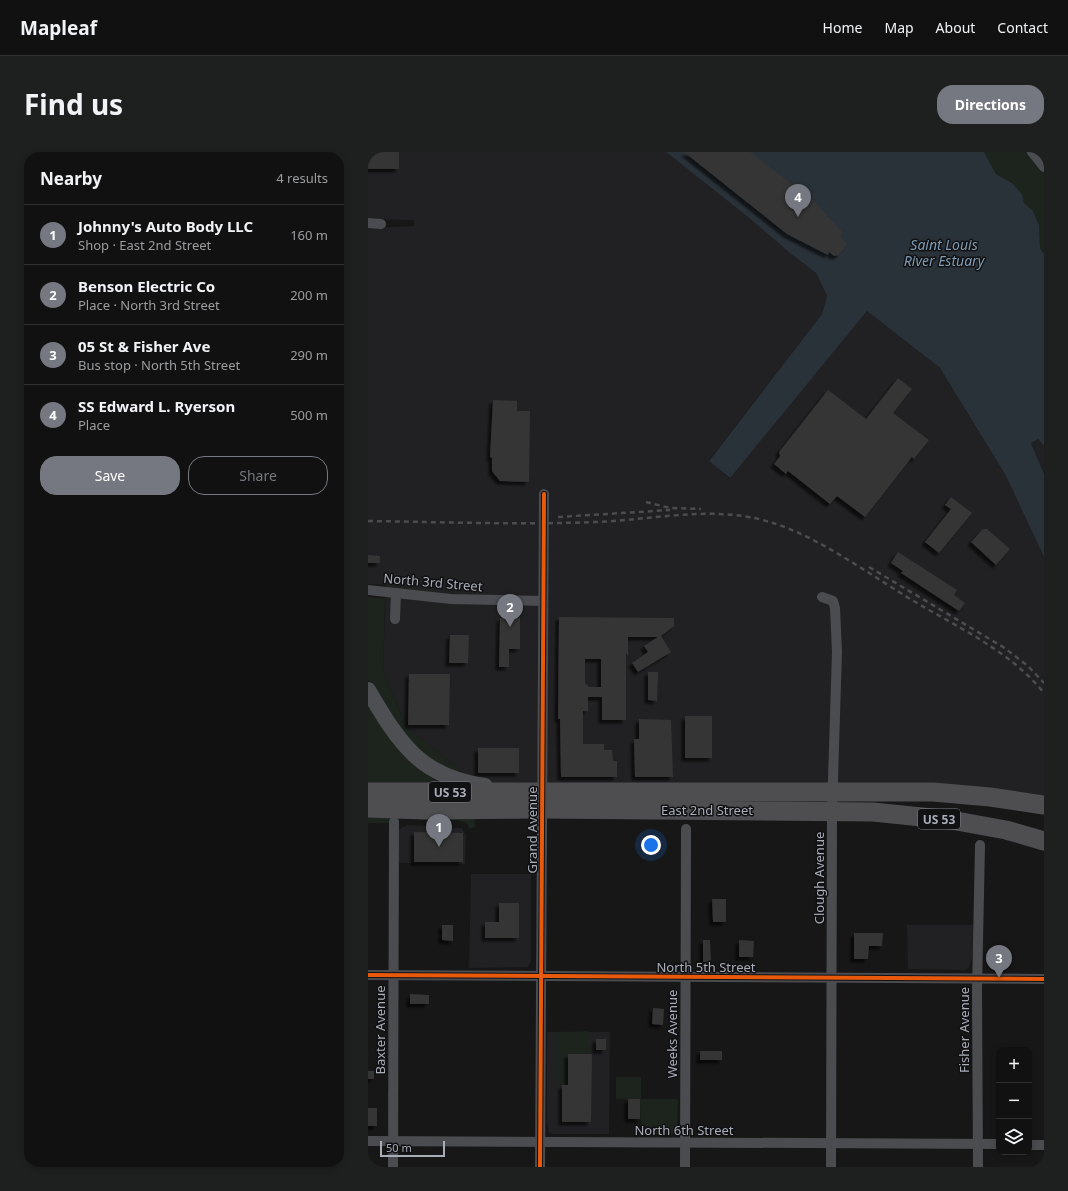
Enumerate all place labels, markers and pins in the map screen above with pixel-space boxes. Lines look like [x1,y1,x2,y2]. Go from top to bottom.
pin: 4 [785,184,811,217]
pin: 2 [497,594,523,627]
pin: 1 [426,814,452,847]
pin: 3 [986,945,1012,978]

